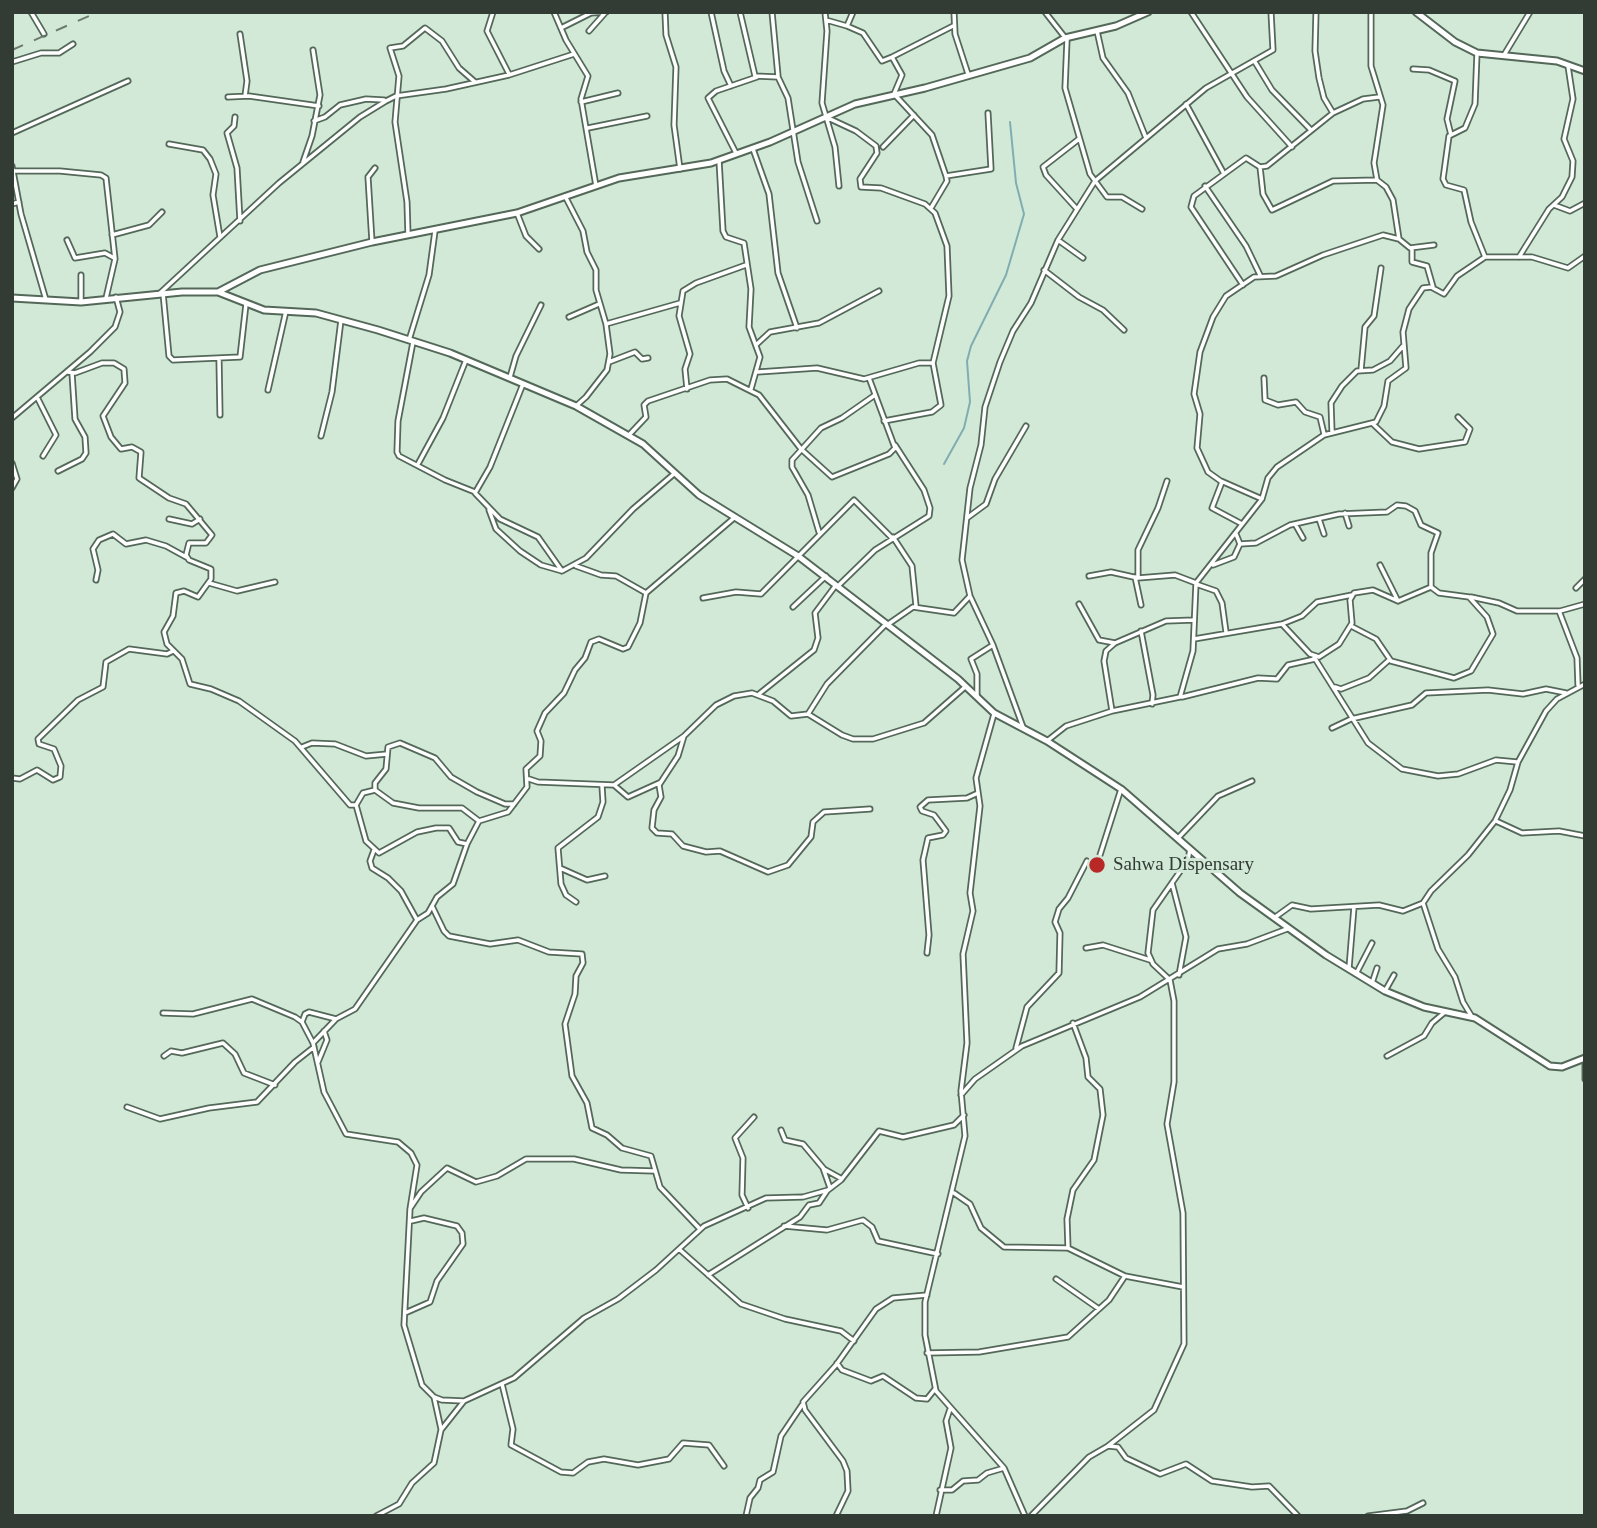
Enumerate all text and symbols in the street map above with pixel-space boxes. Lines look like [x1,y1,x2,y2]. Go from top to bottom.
place label: Sahwa Dispensary [1113,854,1254,876]
marker: Sahwa Dispensary [1087,855,1107,875]

